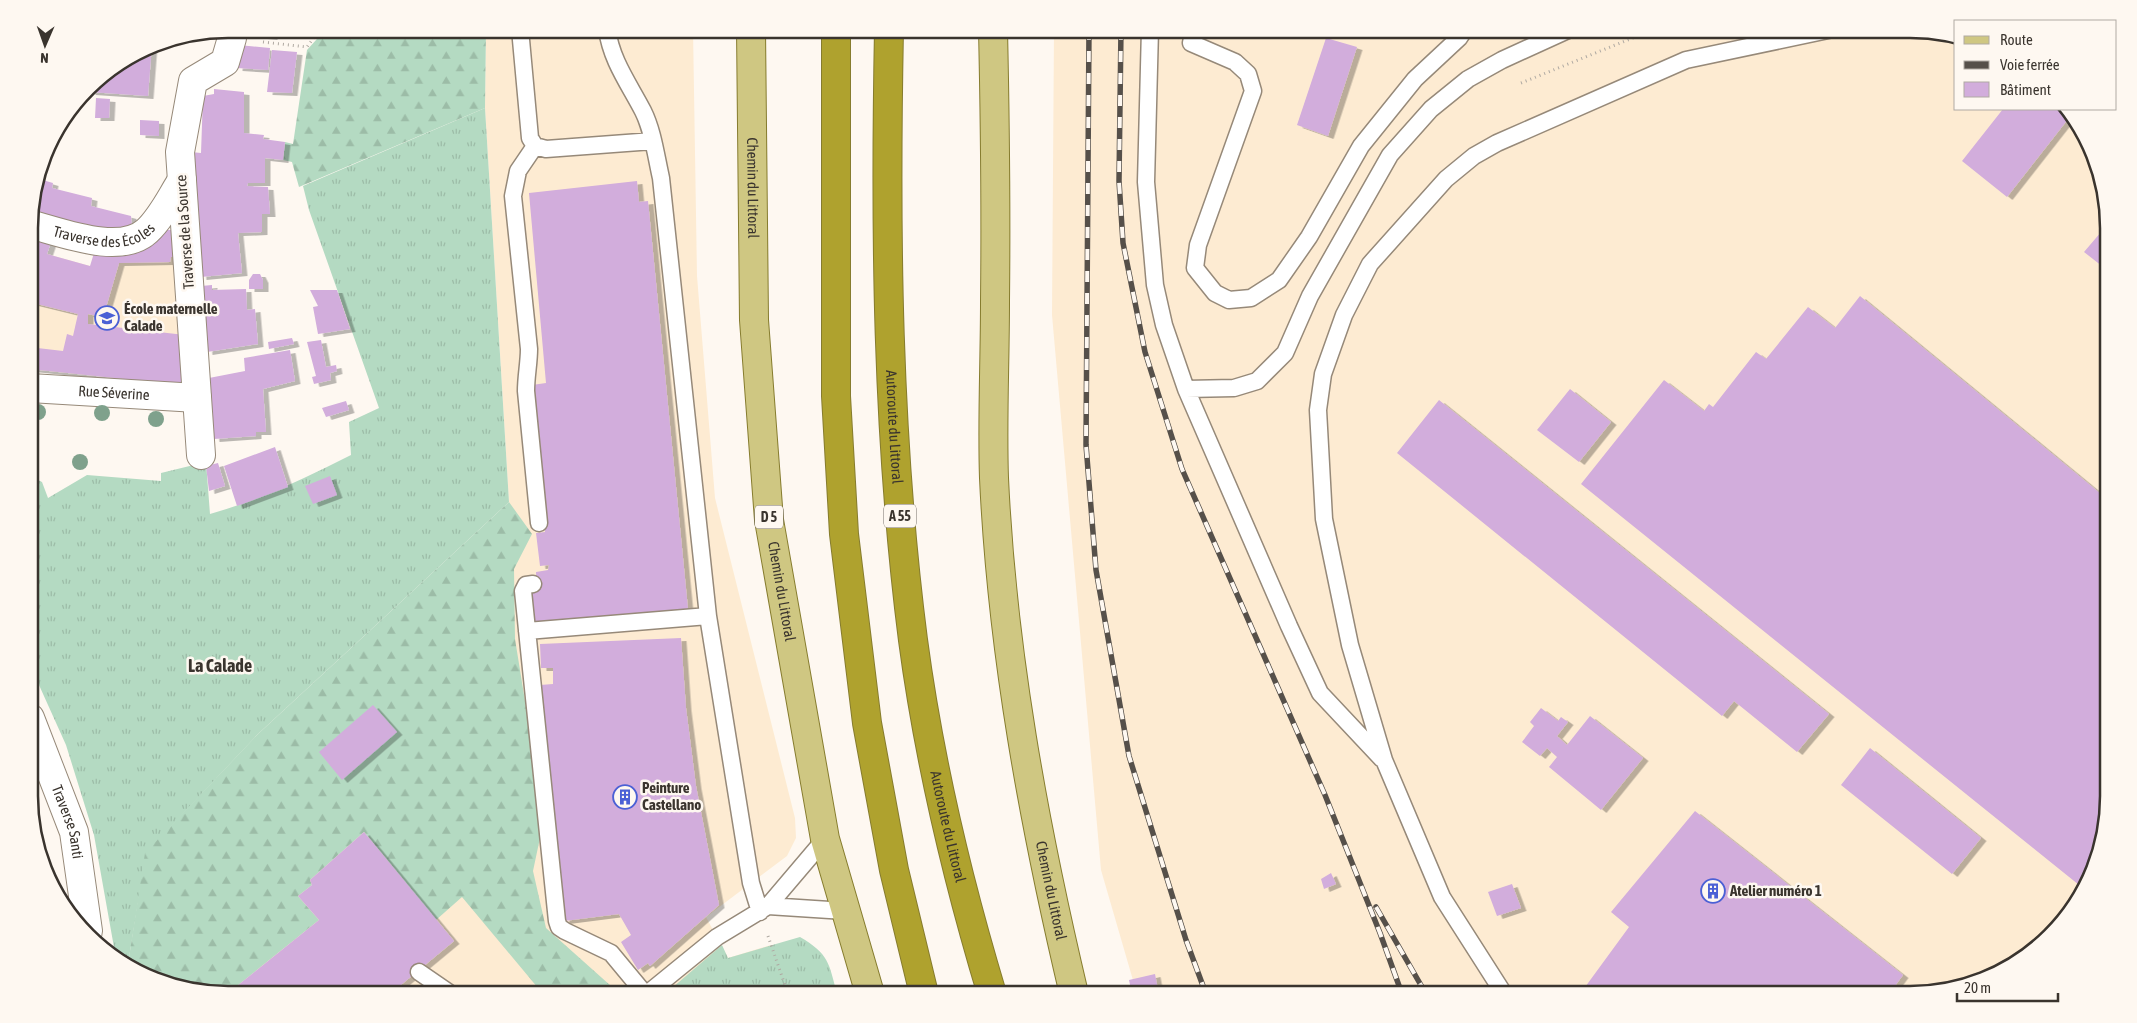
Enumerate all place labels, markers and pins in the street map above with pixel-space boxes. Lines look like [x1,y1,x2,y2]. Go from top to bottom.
place label: École maternelle Calade [124,300,218,334]
school or university icon: École maternelle Calade [94,305,120,331]
place label: Peinture Castellano [642,779,701,813]
building icon: Peinture Castellano [612,784,638,810]
building icon: Atelier numéro 1 [1700,878,1726,904]
place label: Atelier numéro 1 [1729,882,1822,899]

